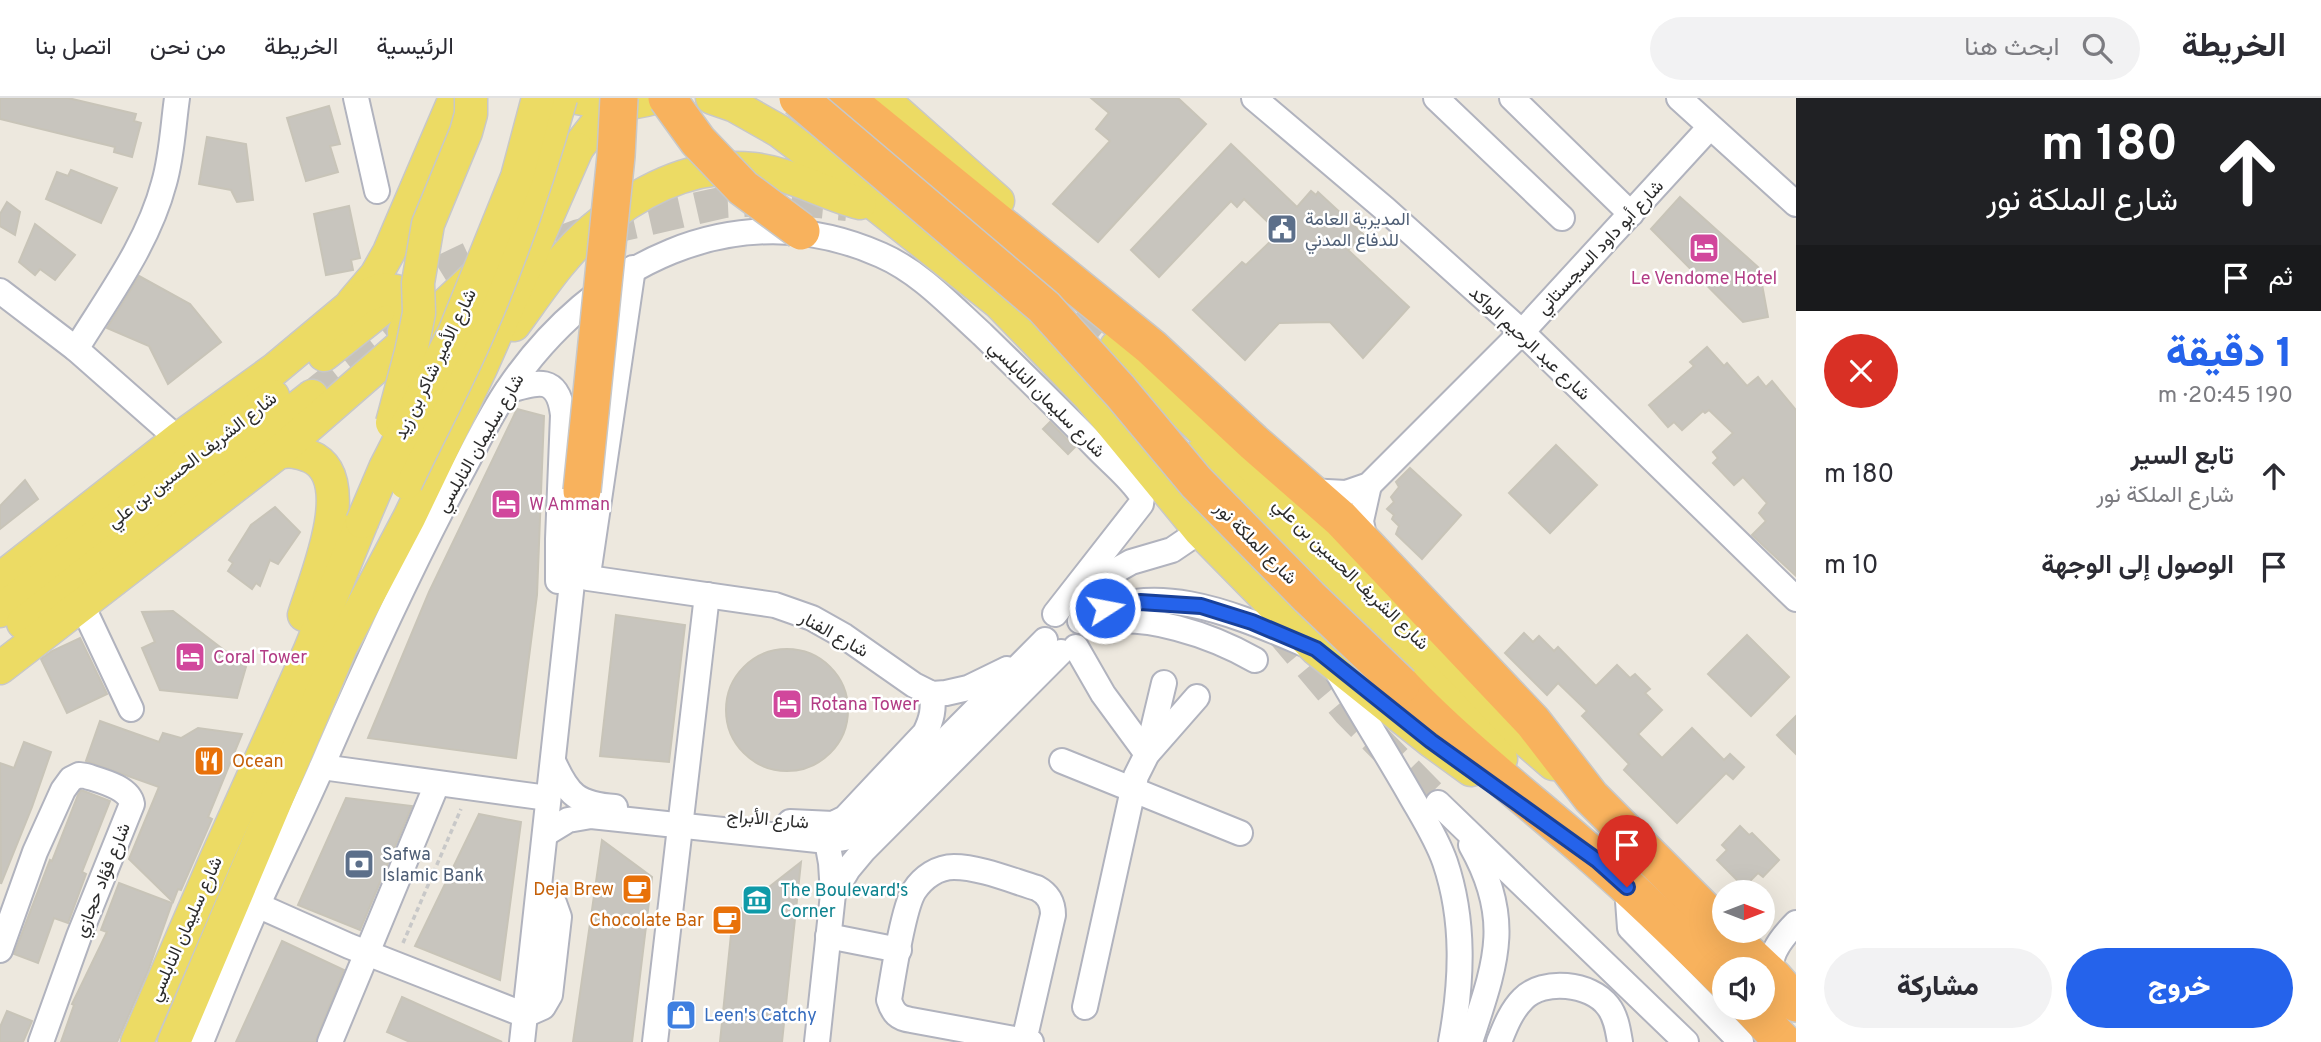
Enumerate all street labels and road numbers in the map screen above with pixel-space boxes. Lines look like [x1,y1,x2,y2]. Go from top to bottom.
street label: شارع أبو داود السجستاني [1533,176,1671,322]
street label: شارع عبد الرحيم الواكد [1463,282,1595,406]
street label: شارع الأمير شاكر بن زيد [390,286,483,444]
street label: شارع سليمان النابلسي [981,337,1109,465]
street label: شارع سليمان النابلسي [432,370,532,518]
street label: شارع الشريف الحسين بن علي [103,388,284,536]
street label: شارع الشريف الحسين بن علي [1265,494,1433,657]
street label: شارع الملكة نور [1208,497,1301,590]
street label: شارع الفنار [794,606,872,664]
street label: شارع الأبراج [726,805,810,836]
street label: شارع فؤاد حجازي [70,820,139,942]
street label: شارع سليمان النابلسي [144,854,231,1007]

